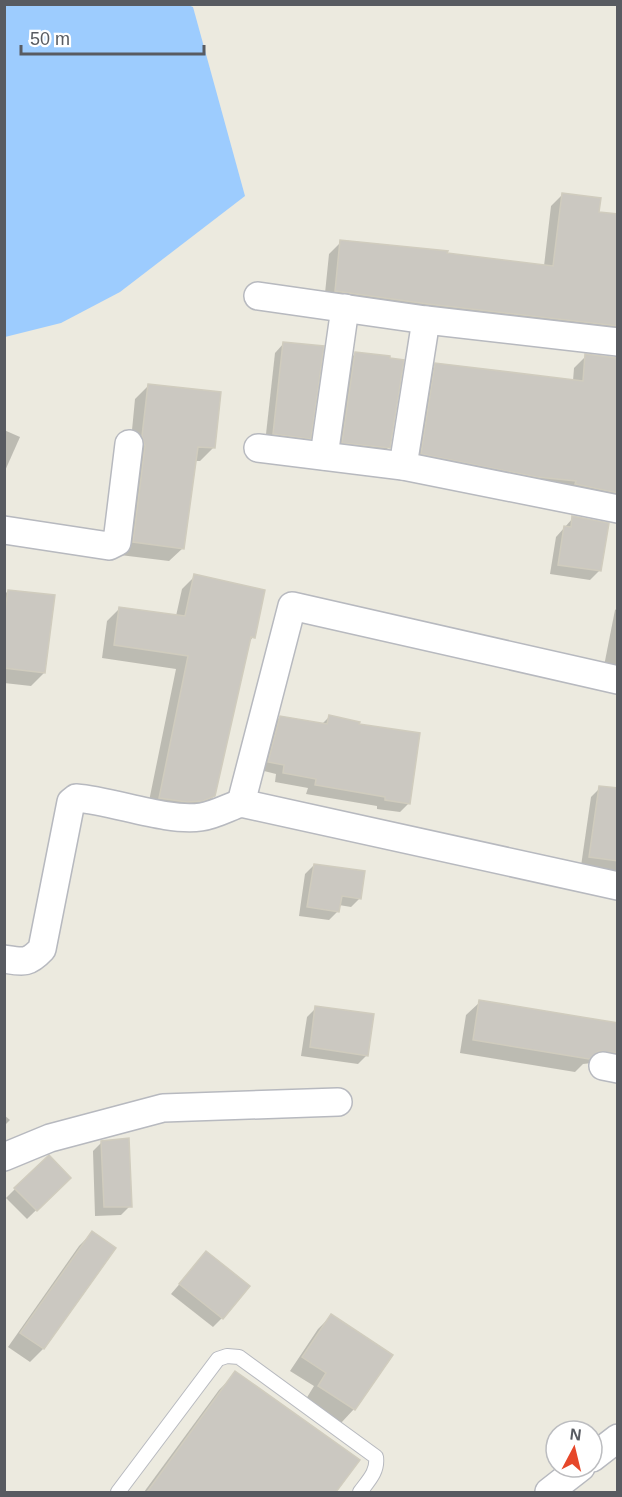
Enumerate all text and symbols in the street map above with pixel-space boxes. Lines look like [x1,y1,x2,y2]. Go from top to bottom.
scale bar [21,18,204,56]
text: 50 m [30,29,70,49]
north arrow [544,1419,604,1479]
text: N [569,1425,583,1444]

